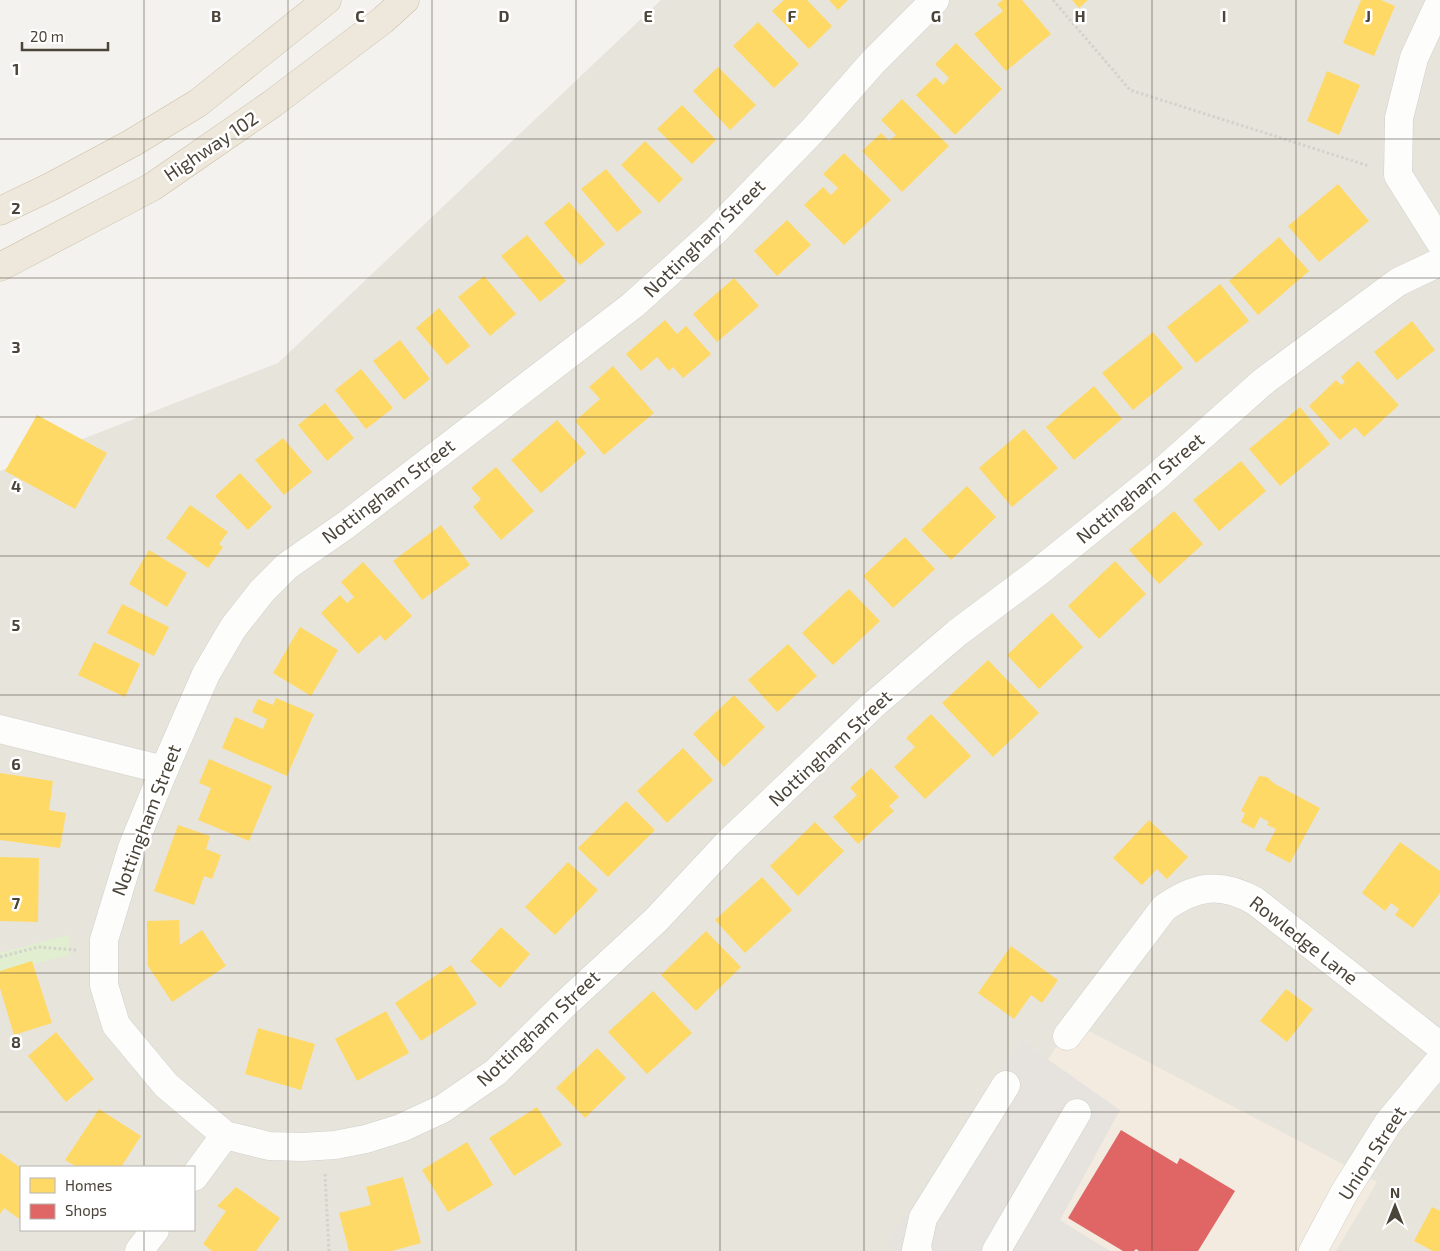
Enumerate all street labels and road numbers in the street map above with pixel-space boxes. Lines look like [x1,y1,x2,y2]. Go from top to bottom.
street label: Highway 102 [159,106,262,185]
street label: Nottingham Street [638,174,769,302]
street label: Nottingham Street [1071,427,1208,548]
street label: Nottingham Street [317,433,459,548]
street label: Nottingham Street [763,685,896,811]
street label: Nottingham Street [106,741,185,899]
street label: Rowledge Lane [1246,890,1363,989]
street label: Nottingham Street [471,965,604,1091]
street label: Union Street [1333,1101,1410,1204]

